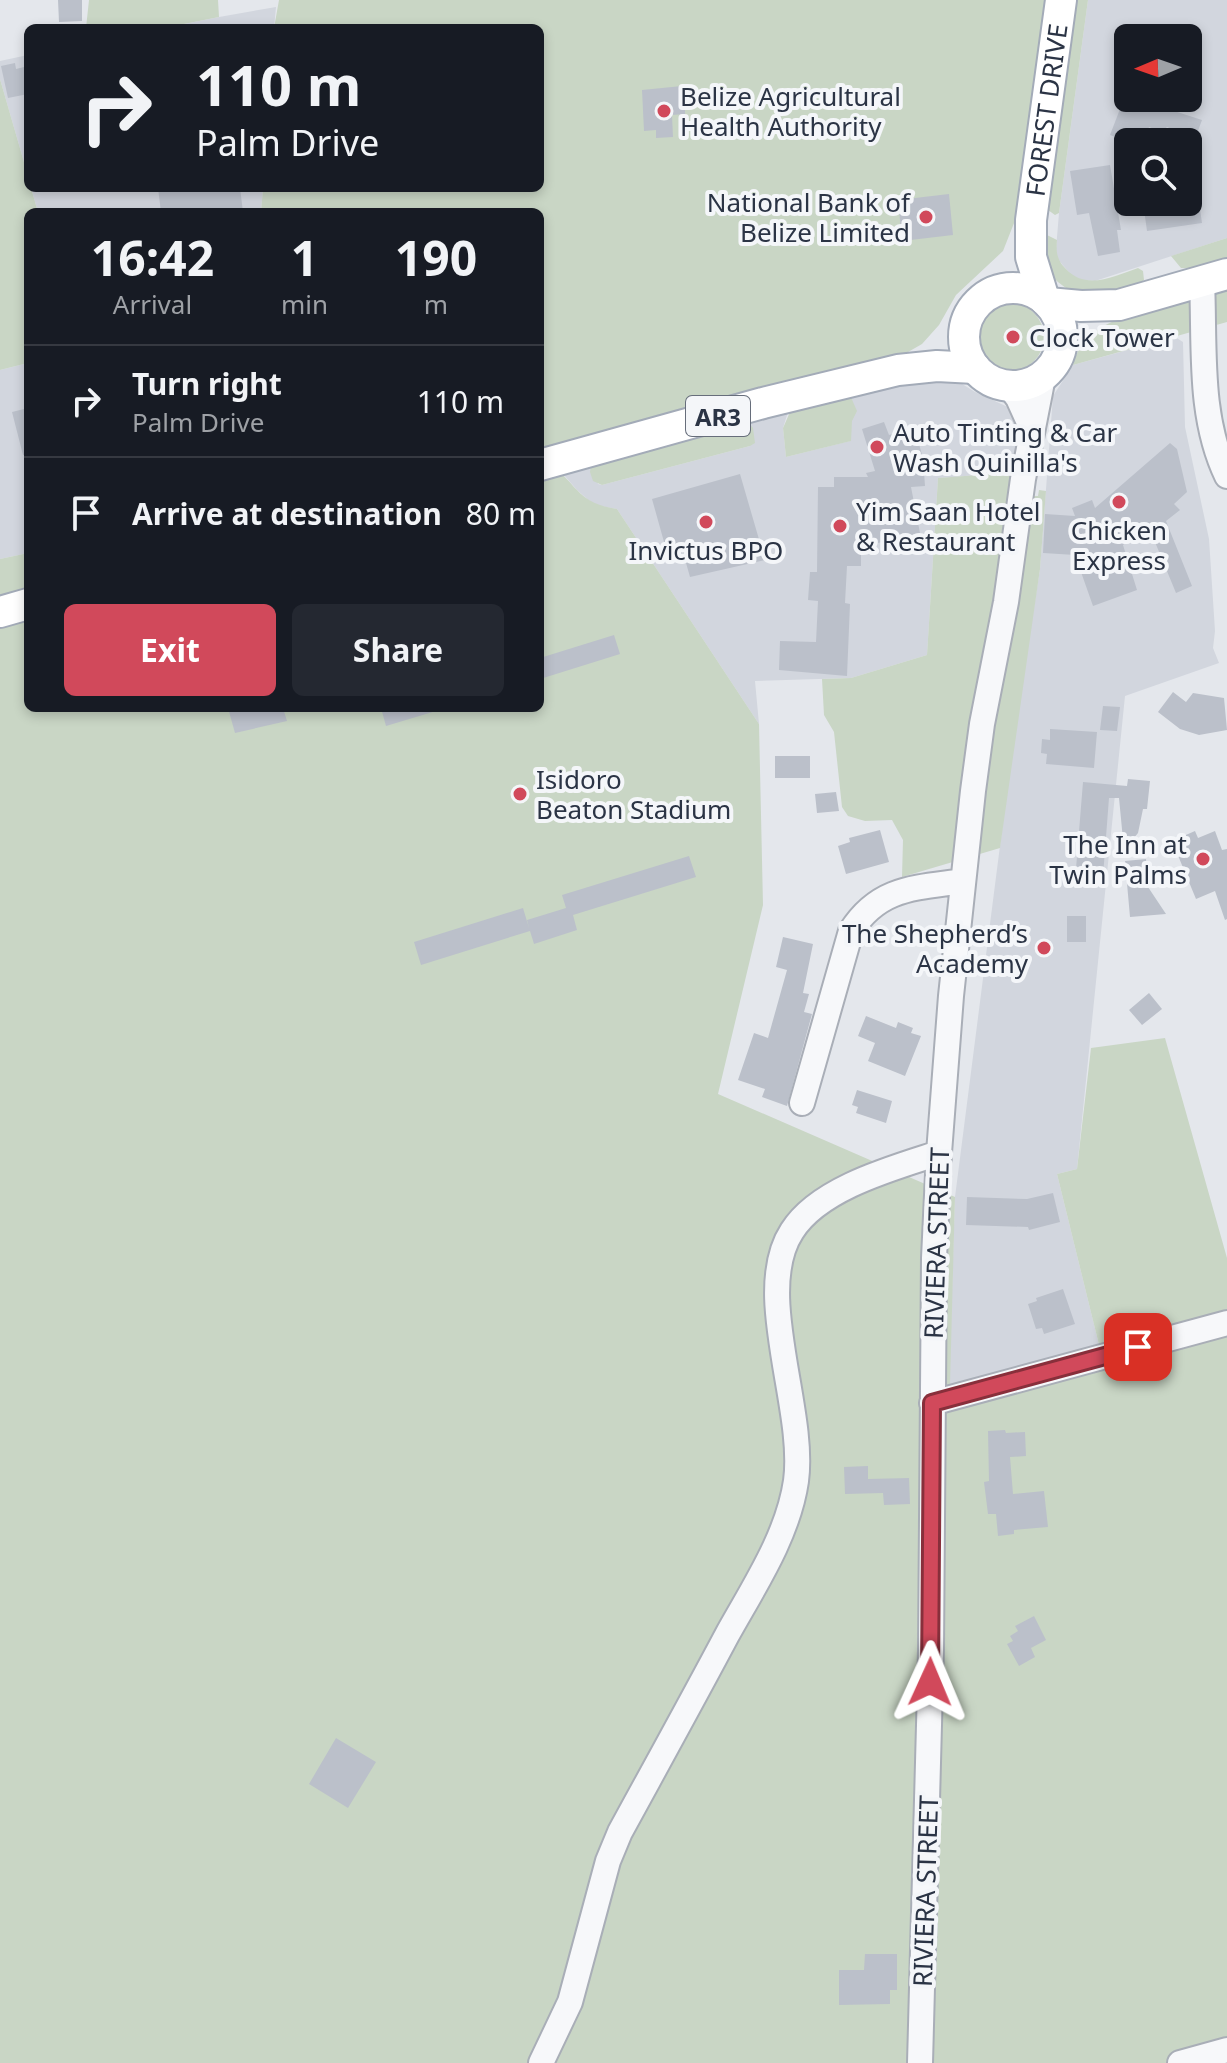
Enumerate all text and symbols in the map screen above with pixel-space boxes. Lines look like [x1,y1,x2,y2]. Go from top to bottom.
street label: FOREST DRIVE [1016,21,1076,199]
north arrow [1114,24,1202,112]
map controls [1114,24,1202,216]
text: 110 m [196,46,361,122]
icon: right [64,56,168,160]
place label: Belize Agricultural Health Authority [680,78,901,144]
marker: Belize Agricultural Health Authority [655,102,673,120]
text: Palm Drive [196,118,379,167]
button: search [1114,128,1202,216]
place label: National Bank of Belize Limited [707,184,912,250]
marker: National Bank of Belize Limited [917,208,935,226]
text: 16:42 [91,225,214,290]
text: 1 [291,225,318,290]
text: 190 [395,225,477,290]
text: Arrival [113,286,192,322]
text: min [281,286,328,322]
text: m [424,286,448,322]
place label: Clock Tower [1029,319,1175,355]
marker: Clock Tower [1004,328,1022,346]
text: Turn right [132,363,282,404]
icon: right [64,379,108,423]
text: 110 m [417,381,504,422]
road number: AR3 [686,396,750,436]
text: Palm Drive [132,404,264,440]
place label: Auto Tinting & Car Wash Quinilla's [893,414,1118,480]
marker: Auto Tinting & Car Wash Quinilla's [868,438,886,456]
icon: arrive [64,491,108,535]
text: Arrive at destination [132,493,442,534]
text: 80 m [466,493,536,534]
place label: Yim Saan Hotel & Restaurant [856,493,1041,559]
marker: Chicken Express [1110,493,1128,511]
place label: Chicken Express [1071,512,1167,578]
marker: Invictus BPO [697,513,715,531]
marker: Yim Saan Hotel & Restaurant [831,517,849,535]
place label: Invictus BPO [629,532,783,568]
button: Exit [64,604,276,696]
button: Share [292,604,504,696]
place label: Isidoro Beaton Stadium [536,761,731,827]
marker: Isidoro Beaton Stadium [511,785,529,803]
place label: The Inn at Twin Palms [1049,826,1187,892]
marker: The Inn at Twin Palms [1194,850,1212,868]
place label: The Shepherd’s Academy [842,915,1029,981]
marker: The Shepherd’s Academy [1035,939,1053,957]
street label: RIVIERA STREET [915,1146,957,1339]
pin [1104,1313,1172,1381]
icon: arrive [1116,1325,1160,1369]
position arrow [888,1640,972,1724]
street label: RIVIERA STREET [904,1794,946,1987]

